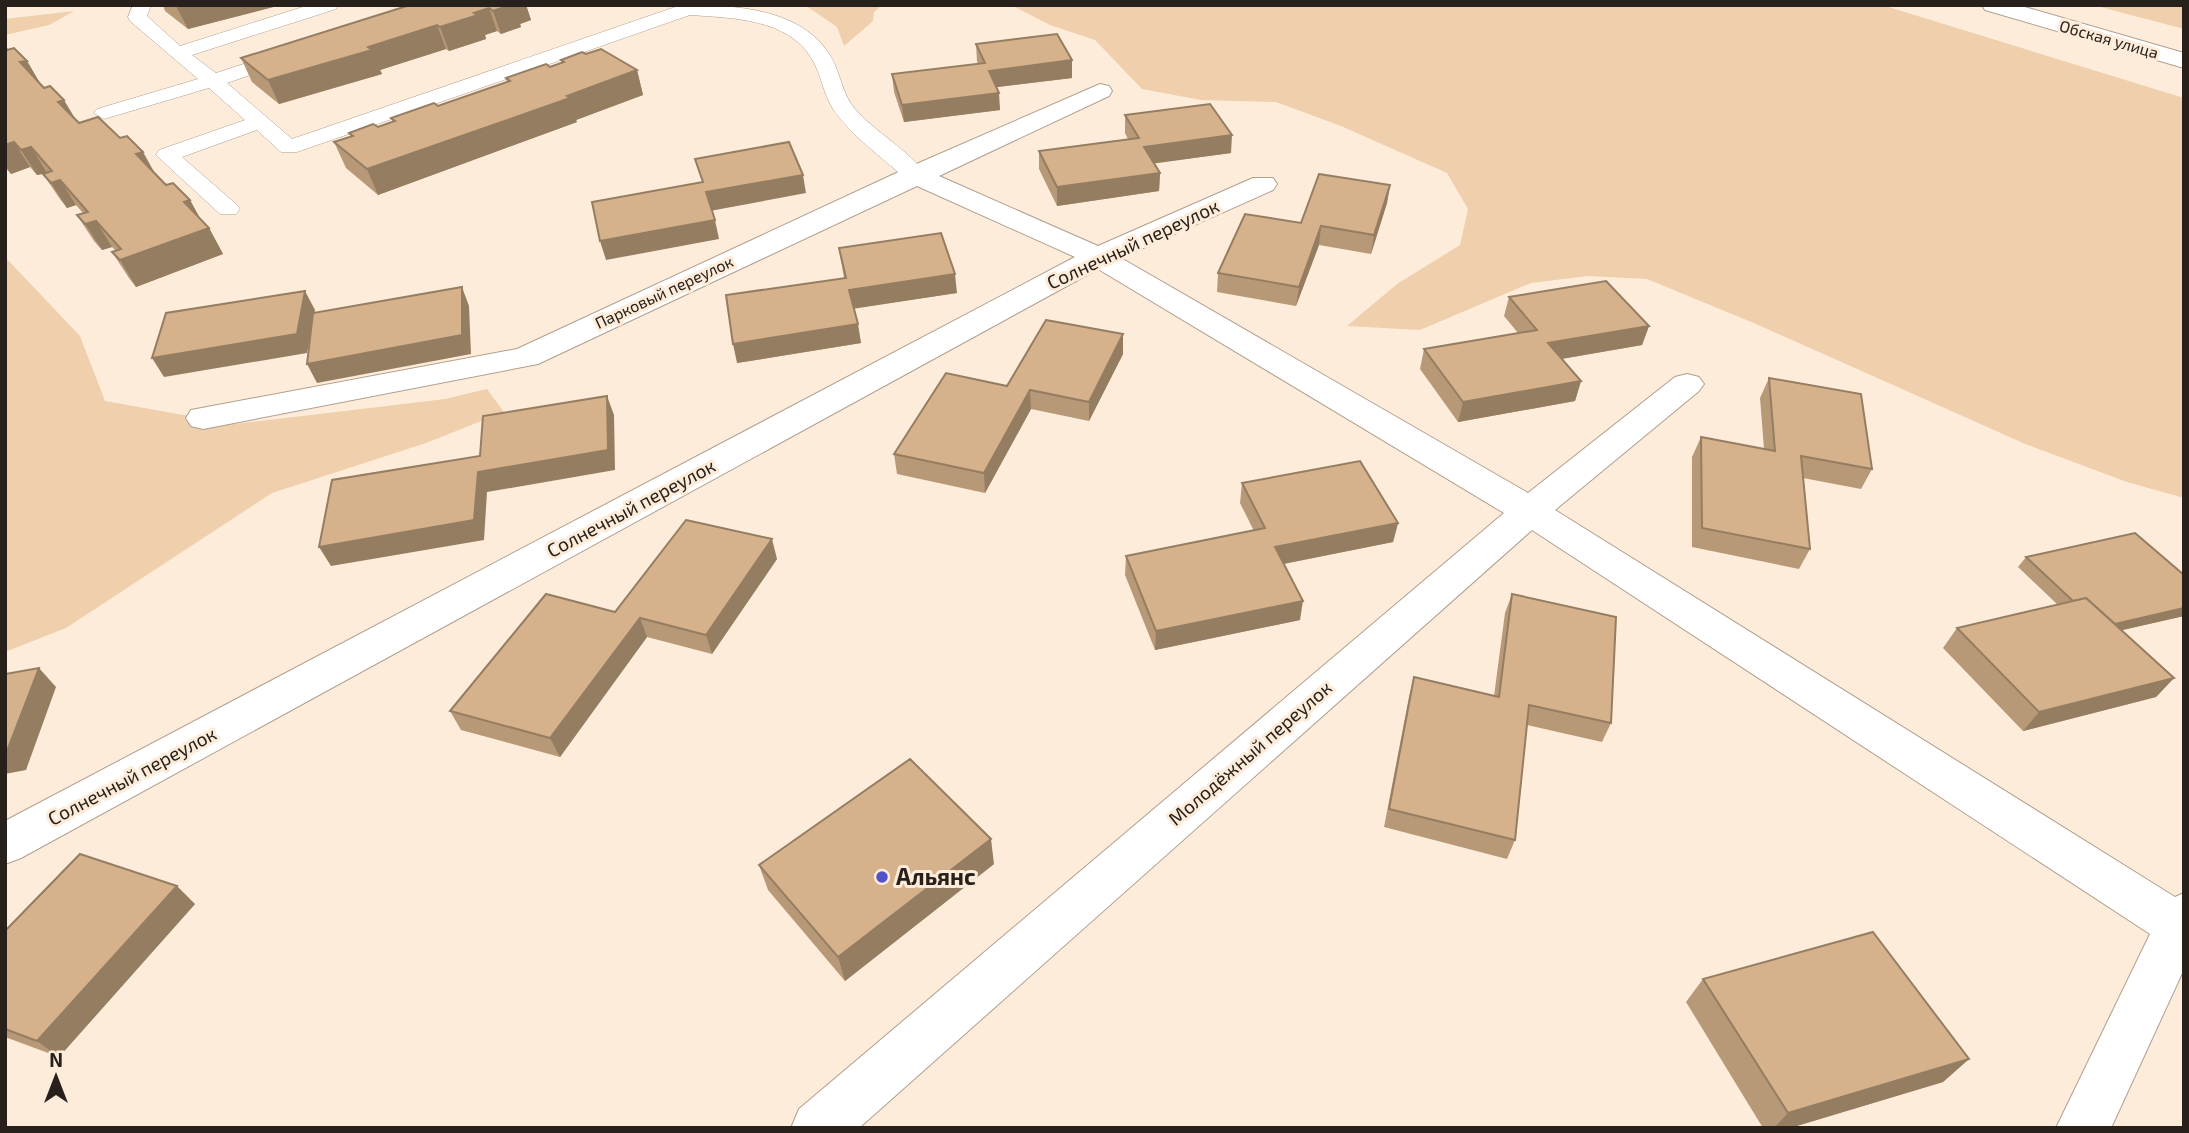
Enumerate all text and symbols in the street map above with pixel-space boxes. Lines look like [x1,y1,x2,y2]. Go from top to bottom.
street label: Обская улица [2057,15,2161,63]
street label: Солнечный переулок [1043,194,1223,294]
street label: Парковый переулок [592,251,737,333]
street label: Солнечный переулок [543,453,719,563]
street label: Молодёжный переулок [1163,676,1337,830]
street label: Солнечный переулок [44,721,220,831]
place label: Альянс [896,862,976,890]
marker: Альянс [874,869,890,885]
north arrow [21,1042,91,1112]
text: N [49,1048,63,1071]

